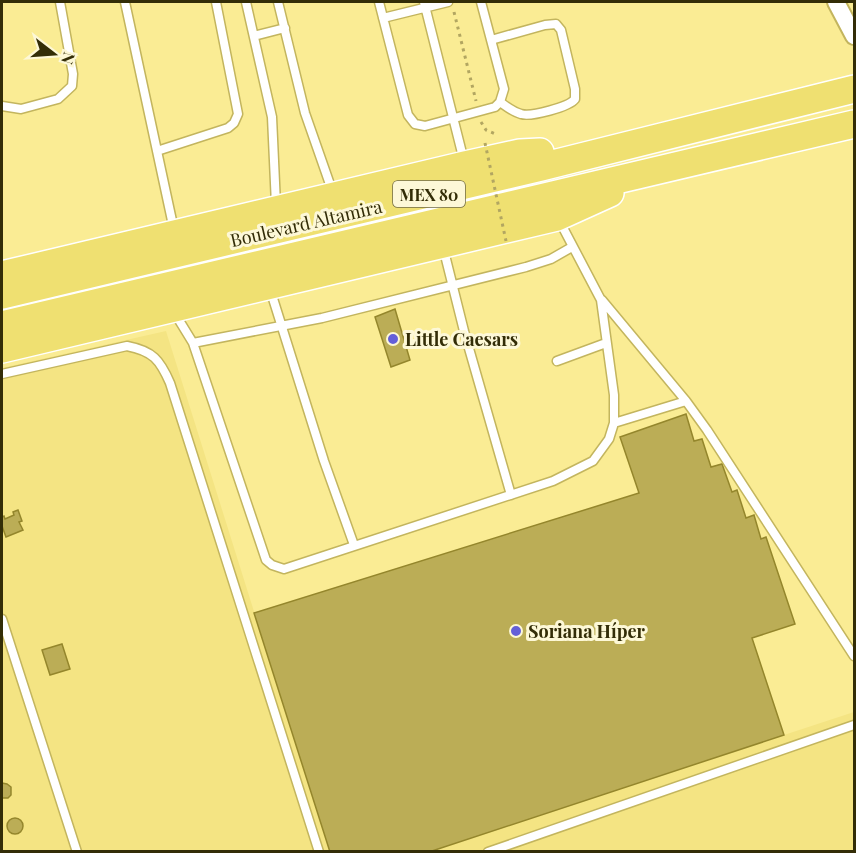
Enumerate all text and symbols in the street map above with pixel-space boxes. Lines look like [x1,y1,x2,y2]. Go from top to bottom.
north arrow [24,24,84,84]
text: N [57,50,81,68]
road number: MEX 80 [393,181,465,207]
street label: Boulevard Altamira [228,194,384,252]
place label: Little Caesars [405,327,518,351]
marker: Little Caesars [386,332,400,346]
place label: Soriana Híper [528,619,645,643]
marker: Soriana Híper [509,624,523,638]

